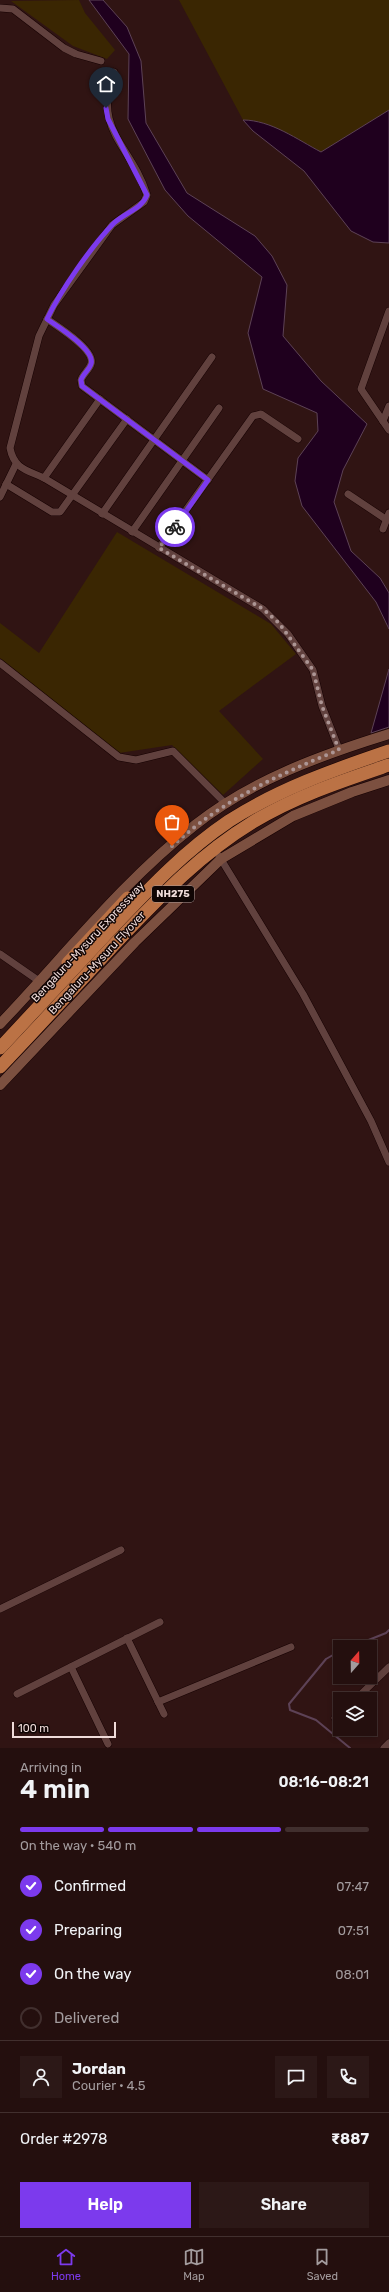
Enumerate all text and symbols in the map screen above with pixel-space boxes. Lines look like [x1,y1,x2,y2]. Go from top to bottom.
pin [89,67,123,108]
icon: home [95,73,117,95]
courier [155,507,195,547]
icon: bike [164,516,186,538]
pin [155,805,189,846]
icon: bag [161,811,183,833]
street label: Bengaluru-Mysuru Expressway [29,879,147,1005]
road number: NH275 [152,886,194,902]
street label: Bengaluru-Mysuru Flyover [46,908,149,1017]
north arrow [333,1640,377,1684]
map controls [333,1640,377,1736]
button: layers [333,1692,377,1736]
scale bar [12,1720,116,1739]
text: 100 m [18,1722,49,1735]
text: Arriving in [20,1760,82,1775]
text: 08:16–08:21 [279,1773,369,1791]
text: 4 min [20,1774,90,1805]
text: On the way · 540 m [20,1838,136,1853]
icon: check [20,1875,42,1897]
text: Confirmed [54,1877,126,1895]
text: 07:47 [336,1879,369,1894]
icon: check [20,1919,42,1941]
text: Preparing [54,1921,122,1939]
text: 07:51 [338,1923,369,1938]
icon: check [20,1963,42,1985]
text: On the way [54,1965,132,1983]
text: 08:01 [335,1967,369,1982]
text: Delivered [54,2009,119,2027]
button: person [20,2056,62,2098]
button: chat [275,2056,317,2098]
button: phone [327,2056,369,2098]
text: Jordan [72,2060,126,2078]
text: Courier · 4.5 [72,2078,146,2093]
text: Order #2978 [20,2130,107,2148]
text: ₹887 [331,2130,369,2148]
button: Help [20,2182,191,2228]
button: Share [199,2182,369,2228]
tab: Home [51,2246,81,2283]
tab: Map [183,2246,205,2283]
tab: Saved [307,2246,338,2283]

